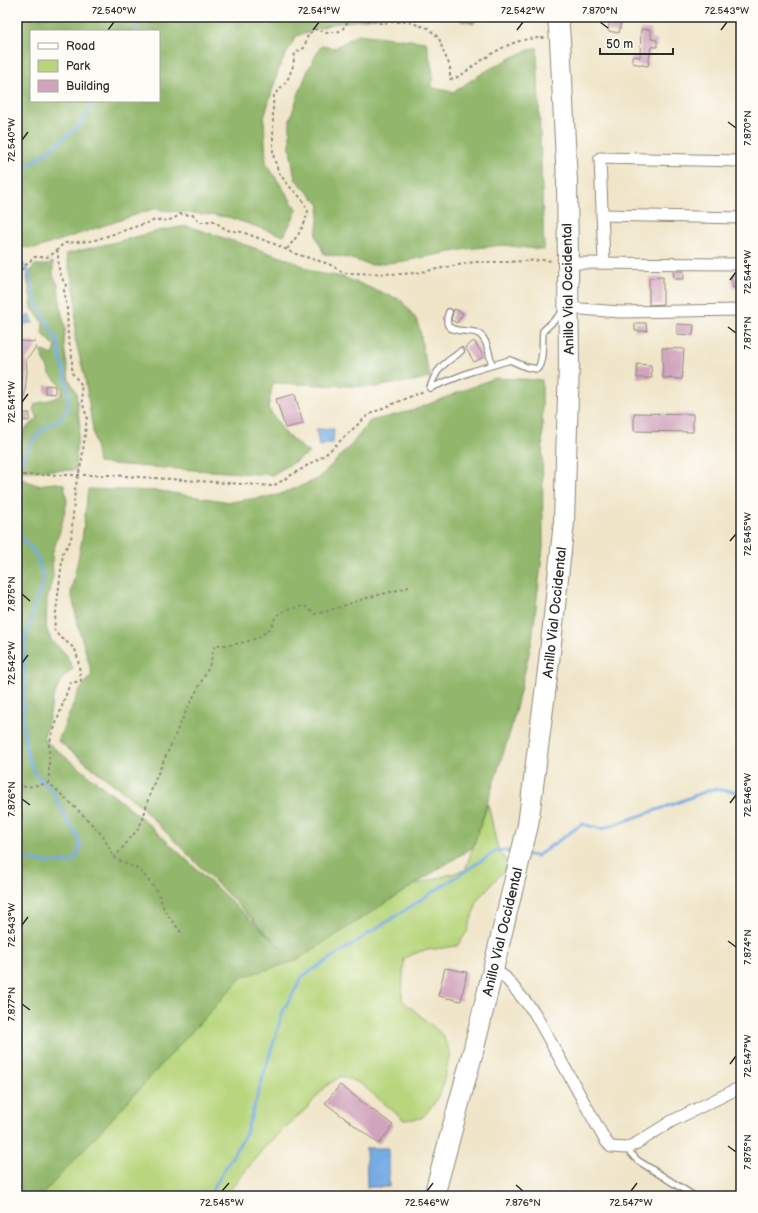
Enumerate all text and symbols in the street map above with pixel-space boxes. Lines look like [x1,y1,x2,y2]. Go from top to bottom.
text: 72.540°W [92,5,136,17]
text: 72.541°W [298,5,340,17]
text: 72.542°W [501,5,545,17]
text: 7.870°N [582,5,618,17]
text: 72.543°W [705,5,749,17]
legend [30,30,160,102]
scale bar [600,30,673,56]
text: 50 m [606,37,633,52]
text: Road [66,39,95,54]
text: Park [66,59,90,74]
text: Building [66,79,110,94]
text: 7.870°N [742,110,754,146]
text: 72.540°W [6,118,18,162]
street label: Anillo Vial Occidental [558,223,578,355]
text: 72.544°W [742,250,754,294]
text: 7.871°N [742,316,754,350]
text: 72.541°W [6,381,18,423]
text: 72.545°W [742,512,754,556]
street label: Anillo Vial Occidental [539,546,570,679]
text: 7.875°N [6,576,18,612]
text: 72.542°W [6,641,18,685]
text: 72.546°W [742,773,754,817]
text: 7.876°N [6,781,18,817]
street label: Anillo Vial Occidental [478,866,526,998]
text: 72.543°W [6,903,18,947]
text: 7.874°N [742,929,754,965]
text: 7.877°N [6,987,18,1021]
text: 72.547°W [742,1034,754,1078]
text: 7.875°N [742,1134,754,1170]
text: 72.545°W [200,1197,244,1209]
text: 72.546°W [405,1197,449,1209]
text: 7.876°N [505,1197,541,1209]
text: 72.547°W [609,1197,653,1209]

